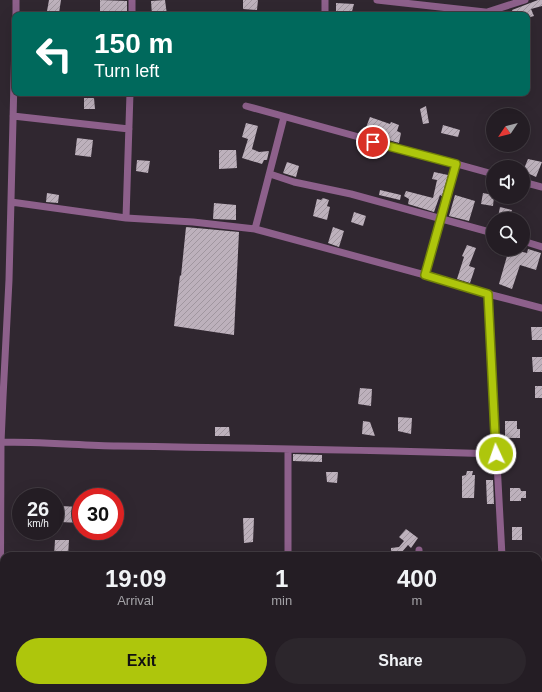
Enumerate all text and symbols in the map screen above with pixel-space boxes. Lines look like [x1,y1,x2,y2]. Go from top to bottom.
icon: left [28,28,80,80]
text: 150 m [94,28,173,59]
text: Turn left [94,61,159,81]
north arrow [486,108,530,152]
map controls [486,108,530,256]
pin [356,125,390,159]
icon: arrive [362,131,384,153]
button: sound [486,160,530,204]
button: search [486,212,530,256]
position arrow [475,433,517,475]
speed limit sign: 30 [72,488,124,540]
text: 26 [27,498,49,520]
text: km/h [27,518,49,529]
text: 19:09 [105,565,166,592]
text: 1 [275,565,288,592]
text: 400 [397,565,437,592]
text: Arrival [117,593,154,608]
text: min [271,593,292,608]
text: m [412,593,422,608]
button: Exit [16,638,267,684]
button: Share [275,638,526,684]

